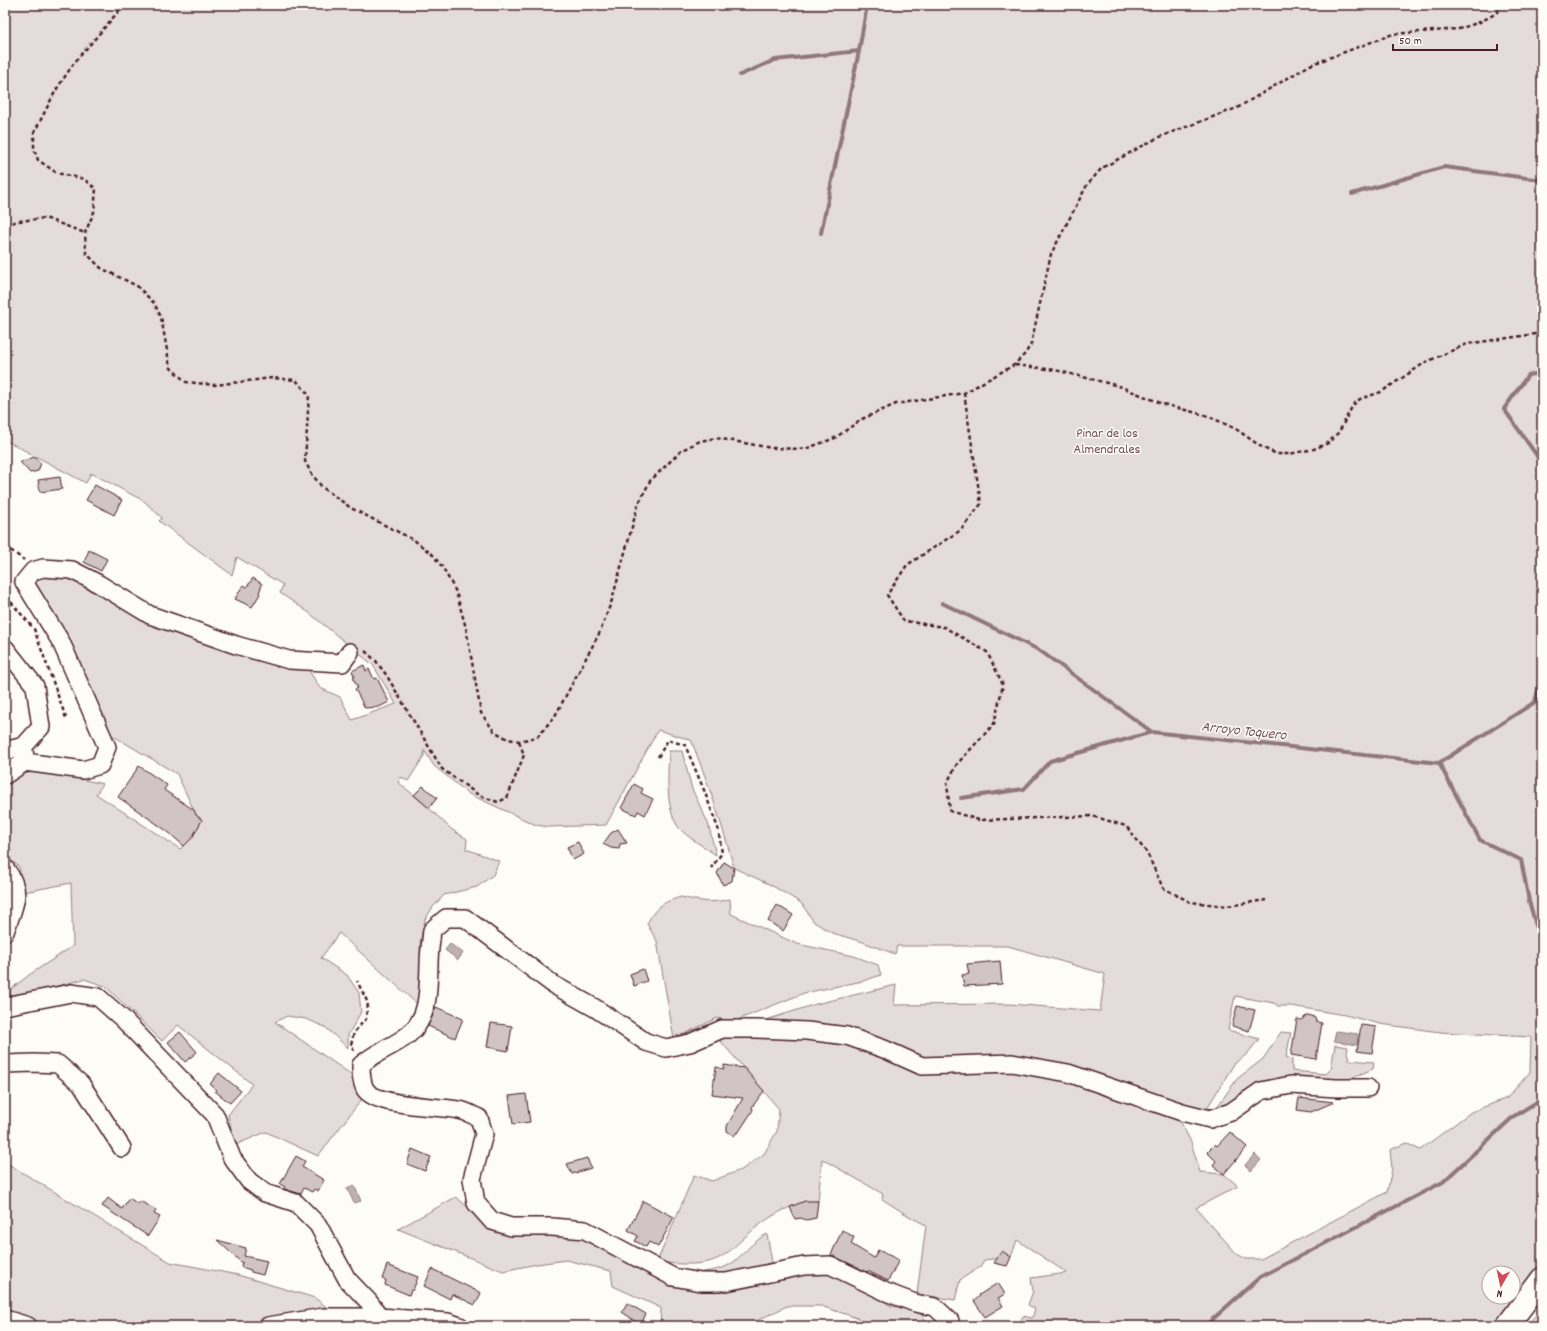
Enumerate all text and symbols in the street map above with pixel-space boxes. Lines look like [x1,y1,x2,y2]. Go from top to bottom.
scale bar [1393,26,1497,52]
text: 50 m [1399,33,1422,50]
park label: Pinar de los Almendrales [1074,424,1141,460]
water label: Arroyo Toquero [1200,717,1289,748]
north arrow [1481,1265,1521,1305]
text: N [1495,1284,1504,1301]

